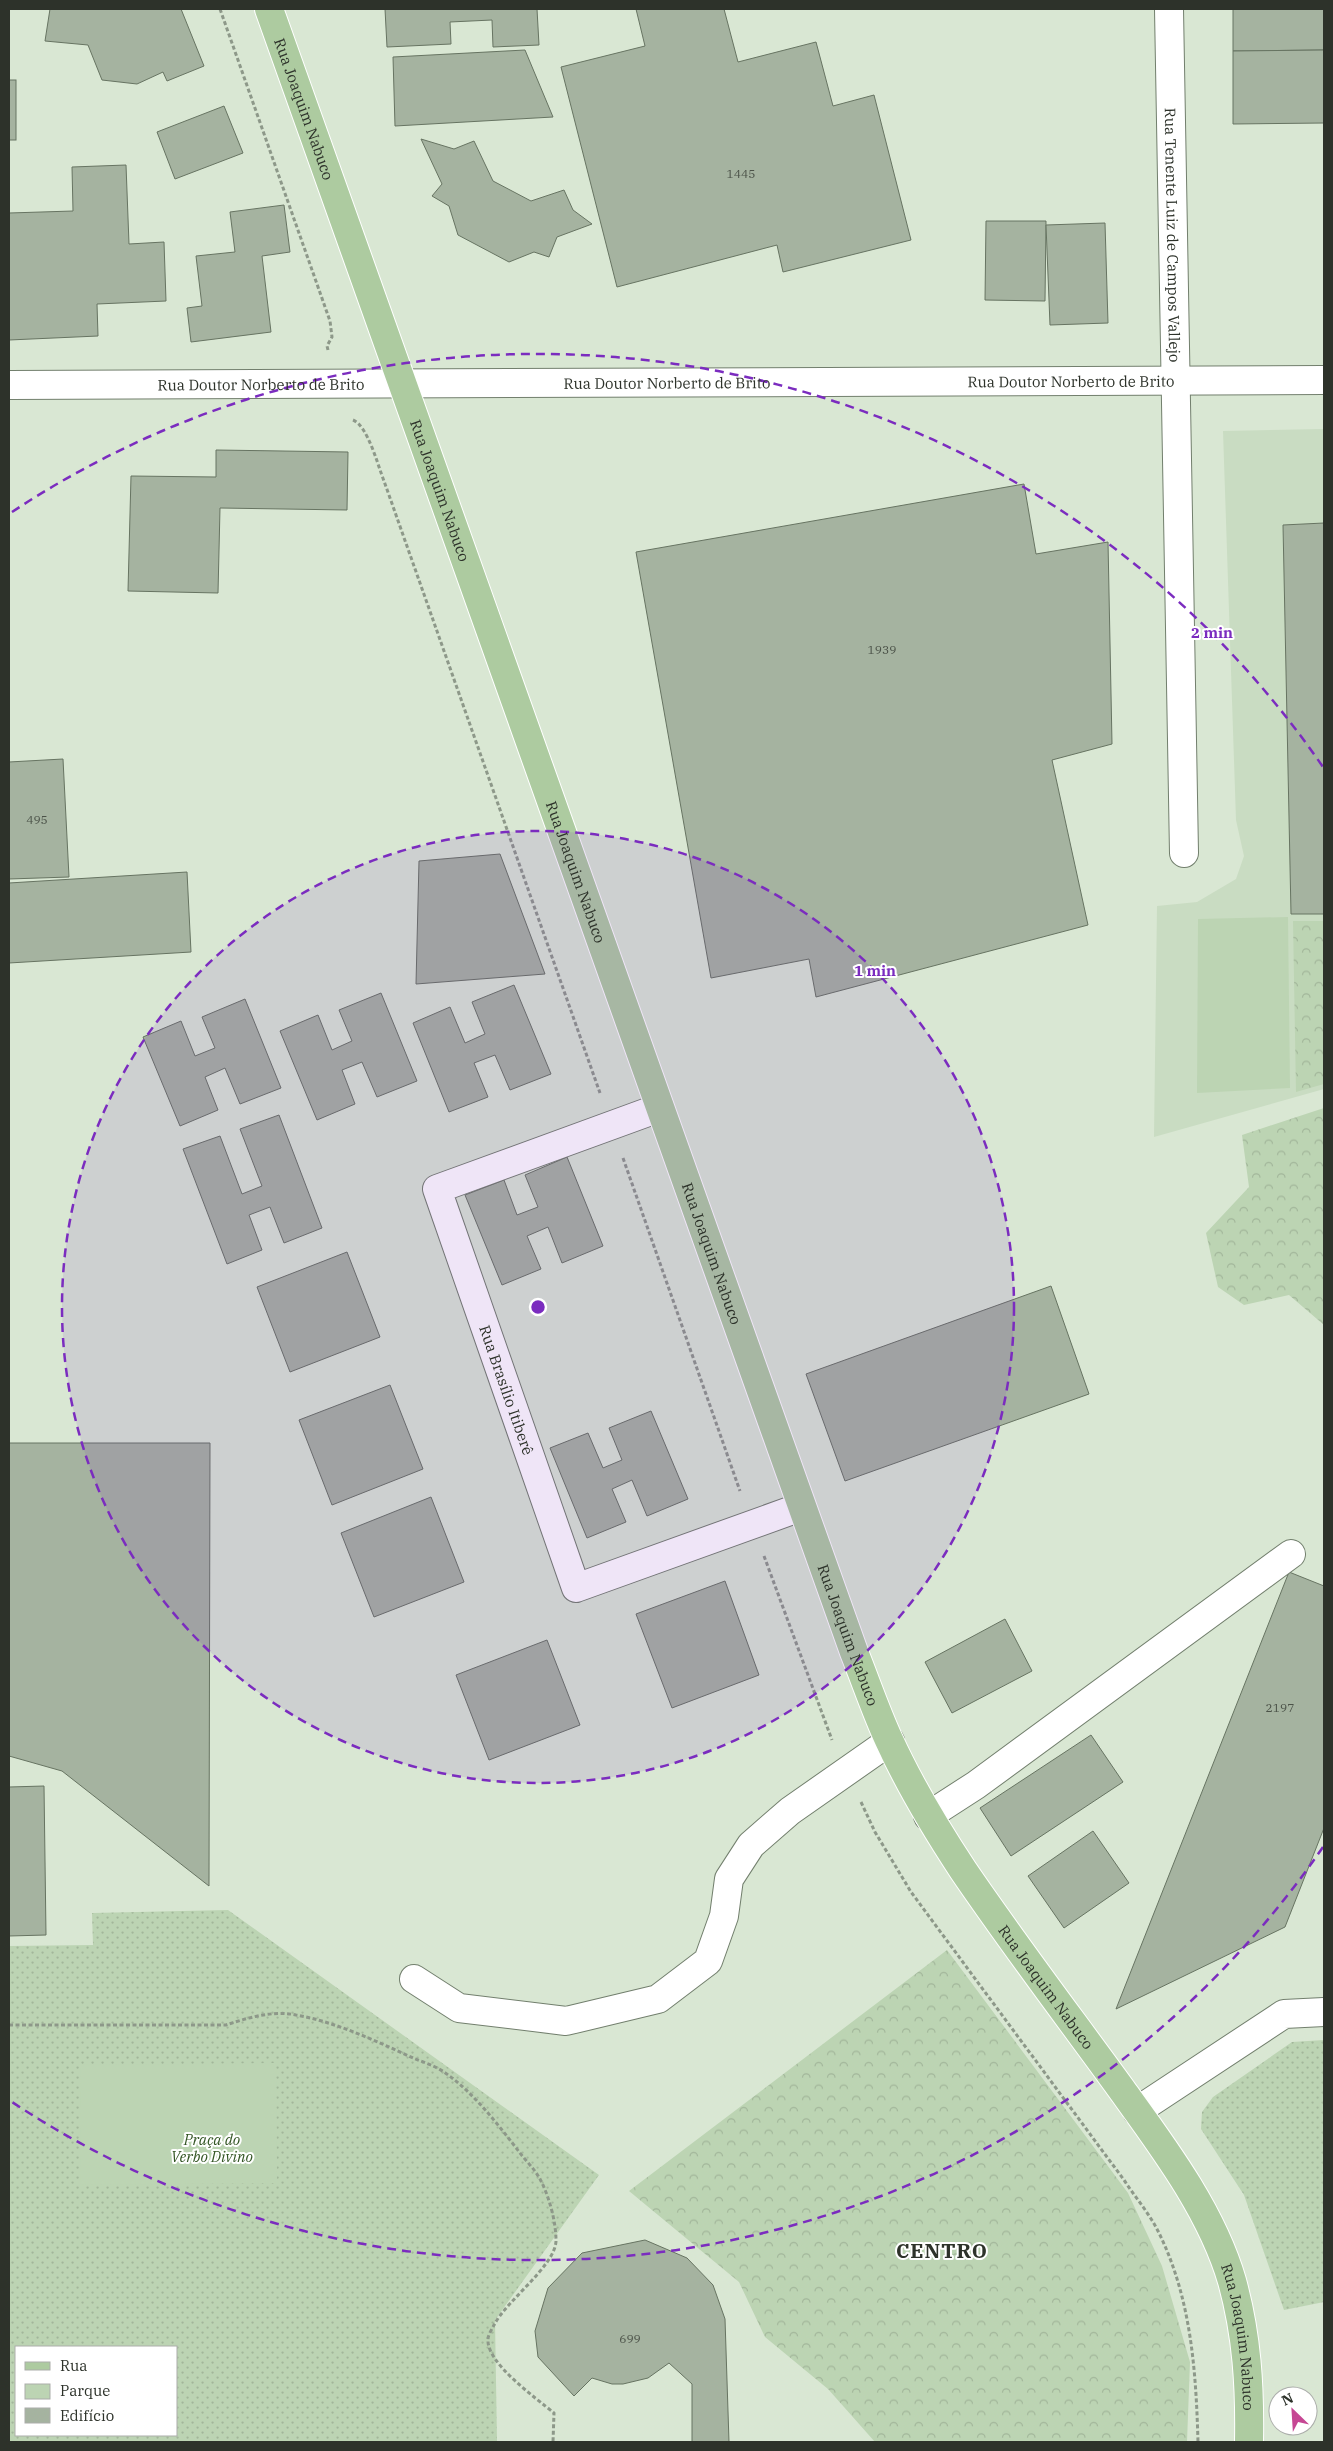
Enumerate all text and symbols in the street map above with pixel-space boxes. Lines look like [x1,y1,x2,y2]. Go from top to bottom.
street label: Rua Joaquim Nabuco [271,35,339,182]
street label: Rua Tenente Luiz de Campos Vallejo [1161,107,1185,363]
house number: 1445 [727,166,755,181]
street label: Rua Doutor Norberto de Brito [967,371,1175,391]
street label: Rua Doutor Norberto de Brito [563,373,771,392]
street label: Rua Doutor Norberto de Brito [157,374,365,394]
street label: Rua Joaquim Nabuco [406,417,474,564]
text: 2 min [1191,623,1233,642]
house number: 1939 [868,642,896,657]
street label: Rua Joaquim Nabuco [542,798,610,945]
house number: 495 [26,812,48,827]
text: 1 min [854,961,896,980]
street label: Rua Joaquim Nabuco [678,1180,746,1327]
centre of rings [529,1298,547,1316]
street label: Rua Brasílio Itiberê [476,1322,538,1457]
street label: Rua Joaquim Nabuco [814,1561,883,1708]
house number: 2197 [1266,1700,1294,1715]
street label: Rua Joaquim Nabuco [995,1921,1098,2053]
park label: Praça do Verbo Divino [171,2130,253,2166]
district label: CENTRO [896,2237,988,2264]
street label: Rua Joaquim Nabuco [1217,2261,1259,2411]
house number: 699 [619,2331,641,2346]
legend [15,2346,178,2436]
text: Rua [60,2356,87,2375]
text: Parque [60,2381,110,2400]
north arrow [1268,2386,1318,2436]
text: N [1279,2389,1296,2410]
text: Edifício [60,2406,114,2425]

